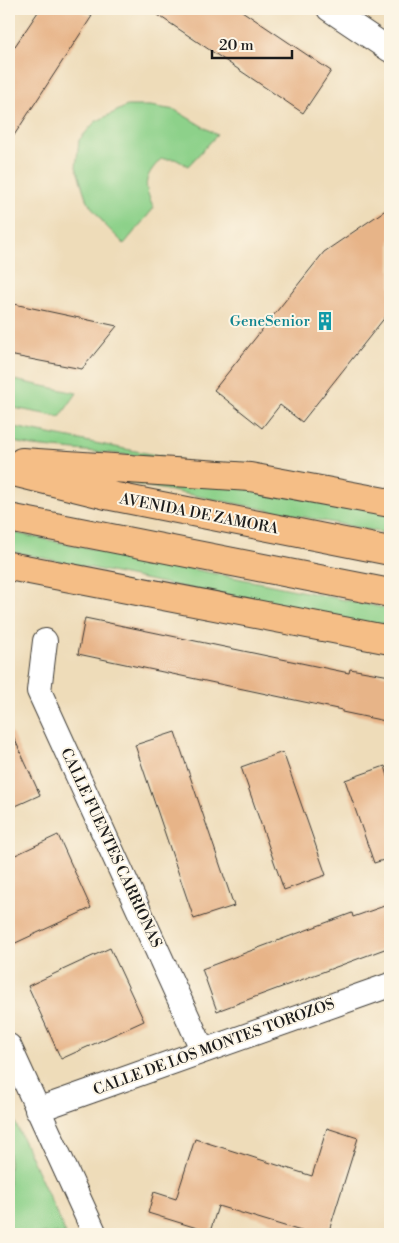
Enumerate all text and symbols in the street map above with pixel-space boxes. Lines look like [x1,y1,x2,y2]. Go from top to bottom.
scale bar [212,28,292,60]
text: 20 m [219,36,254,55]
building icon: GeneSenior [314,310,336,332]
place label: GeneSenior [230,312,311,331]
street label: AVENIDA DE ZAMORA [117,489,281,539]
street label: CALLE FUENTES CARRIONAS [56,745,166,951]
street label: CALLE DE LOS MONTES TOROZOS [91,994,337,1100]

